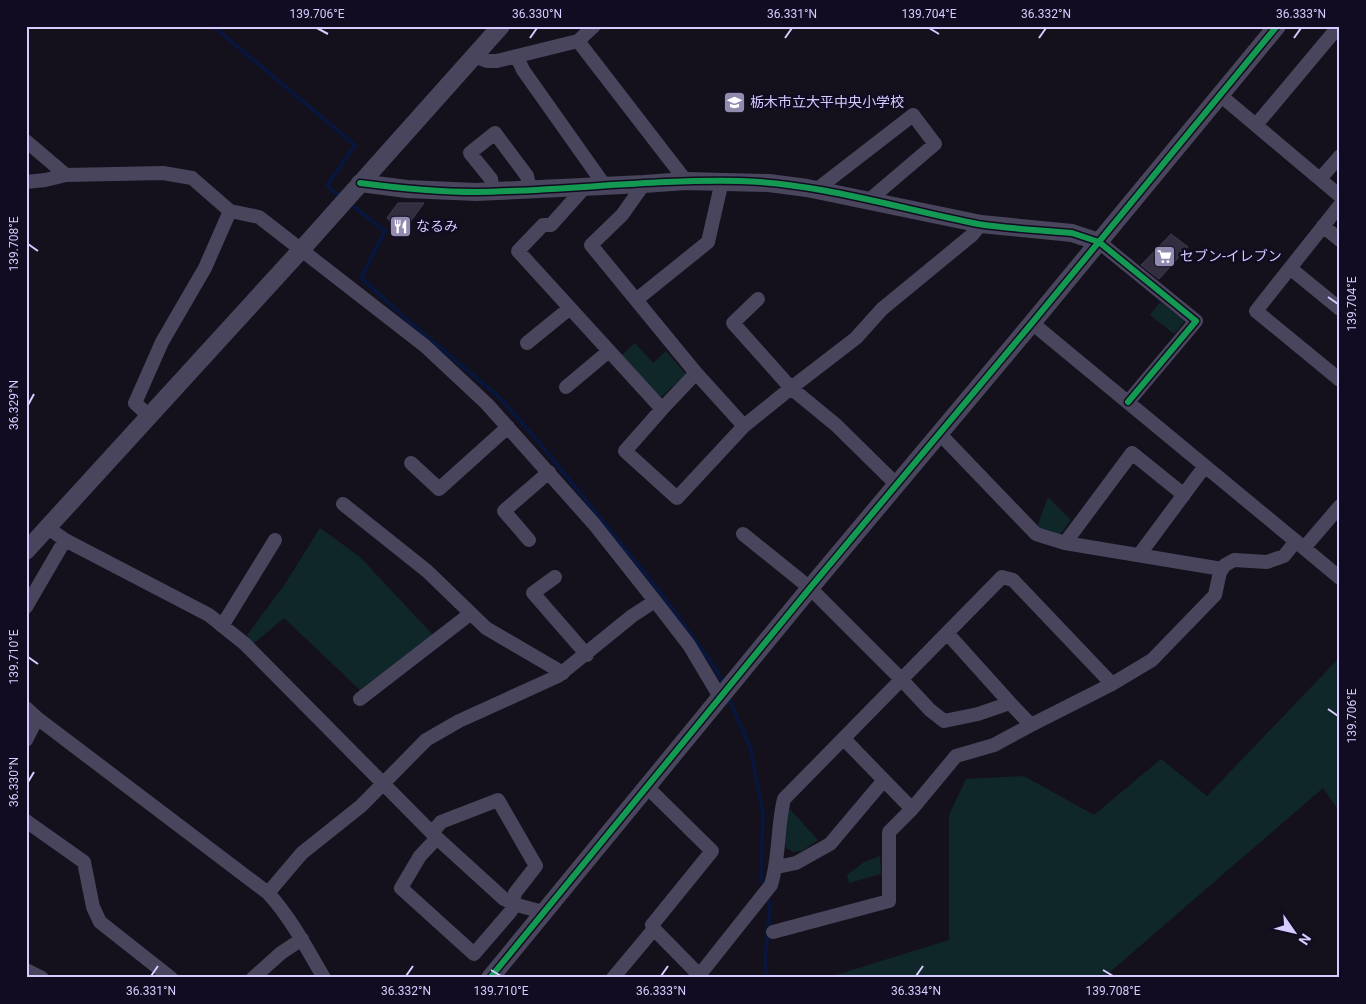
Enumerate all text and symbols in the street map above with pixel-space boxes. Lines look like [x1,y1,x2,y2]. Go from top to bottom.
text: 139.706°E [290,7,345,21]
text: 36.330°N [512,7,562,21]
text: 36.331°N [767,7,817,21]
text: 139.704°E [902,7,957,21]
text: 36.332°N [1021,7,1071,21]
text: 36.333°N [1276,7,1326,21]
school or university icon: 栃木市立大平中央小学校 [722,90,746,114]
place label: 栃木市立大平中央小学校 [750,94,904,110]
restaurant icon: なるみ [388,214,412,238]
text: 139.708°E [7,216,21,271]
place label: なるみ [416,218,458,234]
supermarket icon: セブン-イレブン [1152,244,1176,268]
place label: セブン-イレブン [1180,248,1282,264]
text: 139.704°E [1345,276,1359,331]
text: 36.329°N [7,380,21,430]
text: 139.710°E [7,629,21,684]
text: 139.706°E [1345,688,1359,743]
text: 36.330°N [7,757,21,807]
north arrow [1268,906,1318,956]
text: N [1295,931,1314,948]
text: 36.331°N [126,984,176,998]
text: 36.332°N [381,984,431,998]
text: 139.710°E [474,984,529,998]
text: 36.333°N [636,984,686,998]
text: 36.334°N [891,984,941,998]
text: 139.708°E [1086,984,1141,998]

